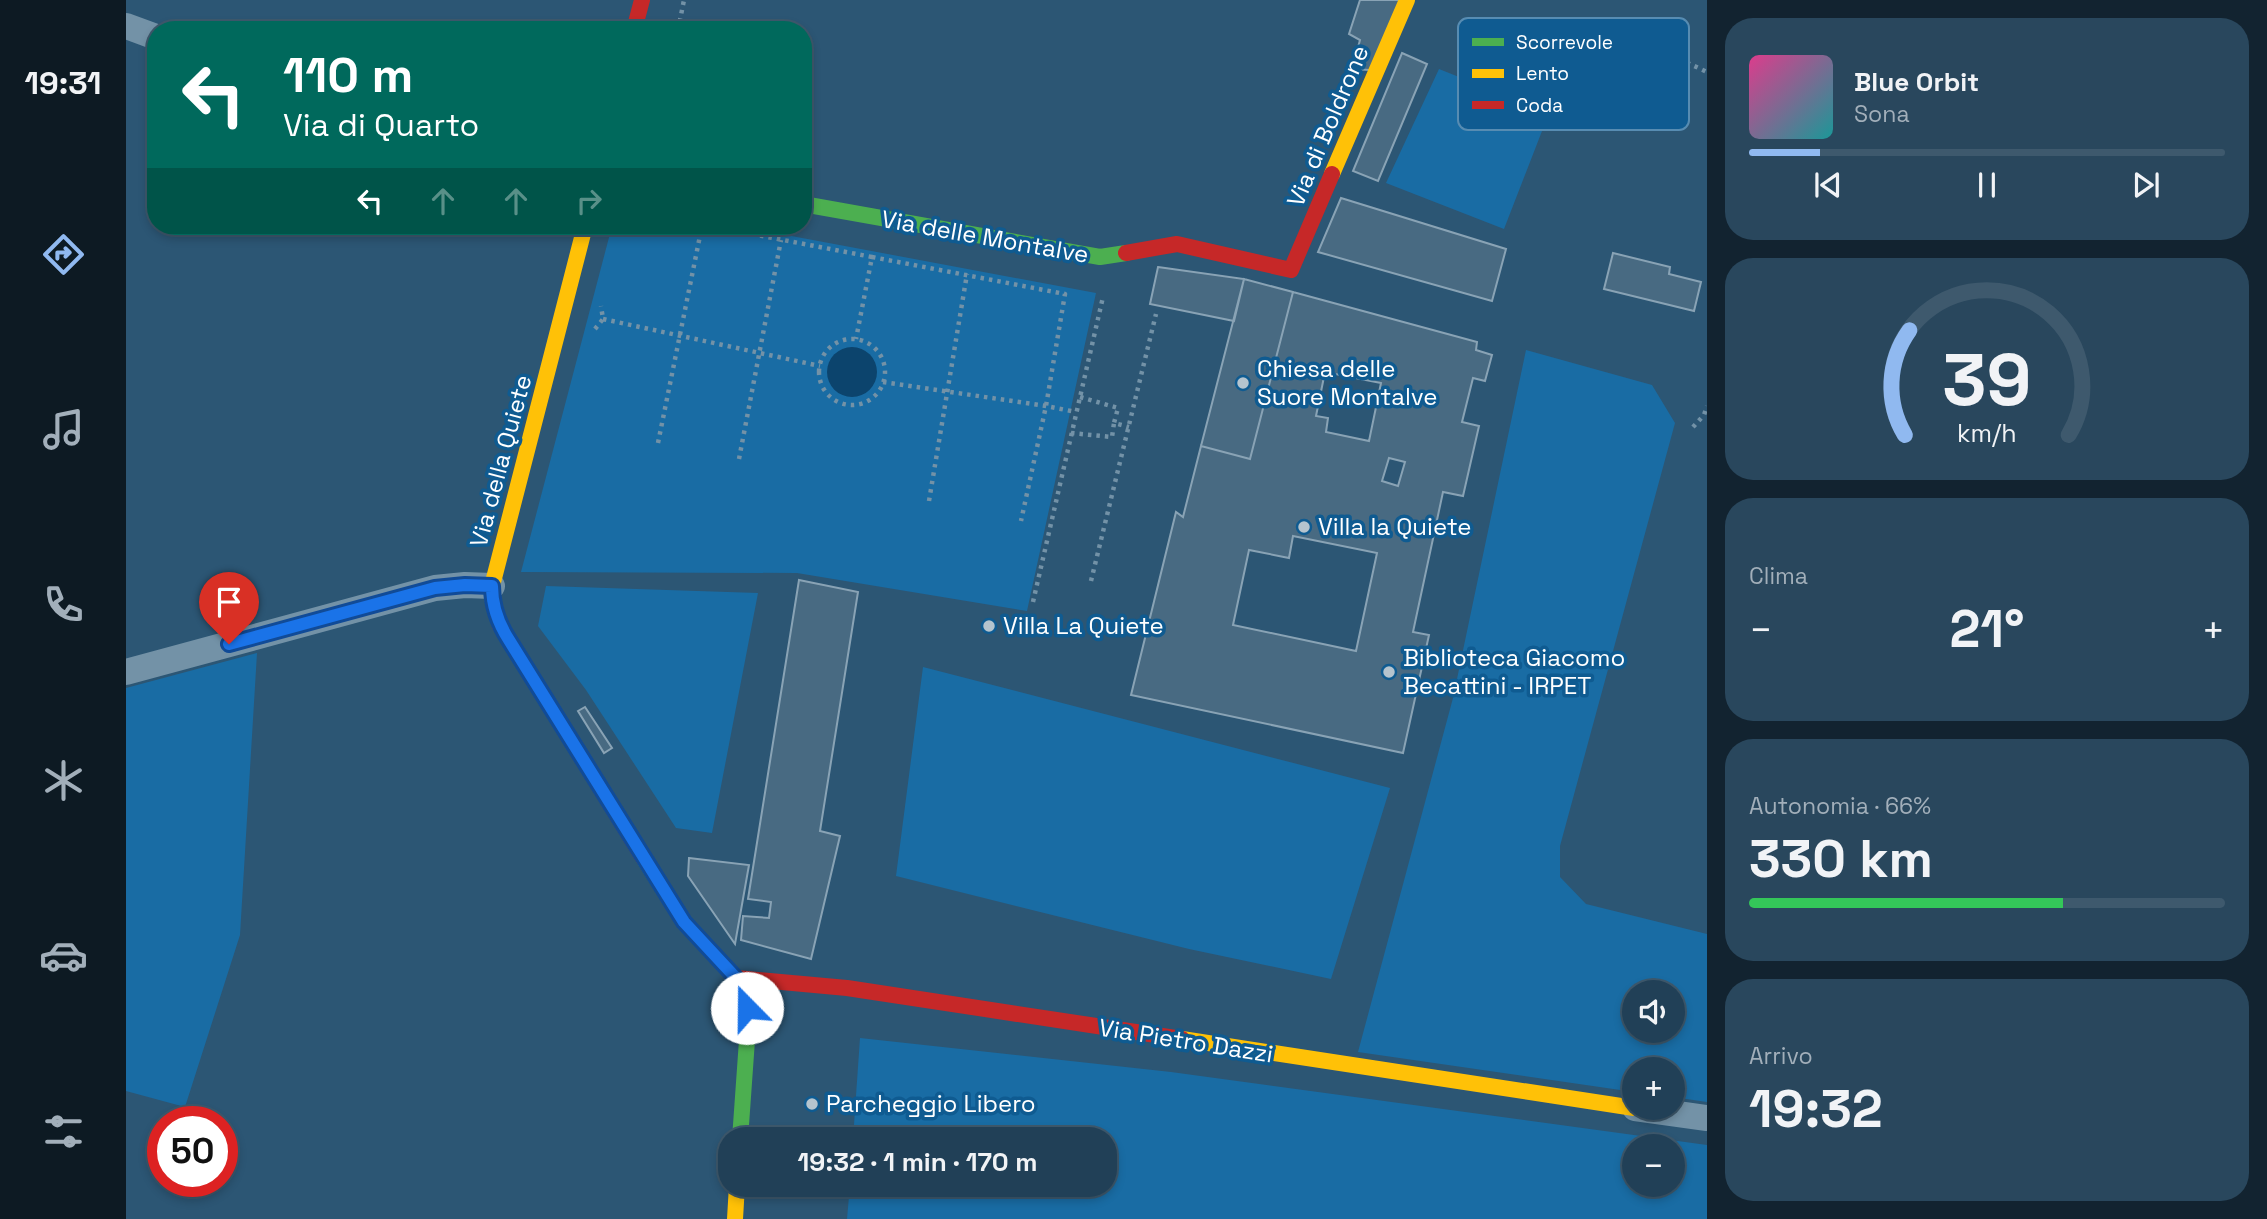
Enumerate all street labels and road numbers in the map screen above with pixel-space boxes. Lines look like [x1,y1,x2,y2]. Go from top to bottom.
street label: Via di Boldrone [1280,40,1376,211]
street label: Via delle Montalve [879,203,1091,270]
street label: Via della Quiete [463,371,538,551]
street label: Via Pietro Dazzi [1097,1011,1275,1070]

